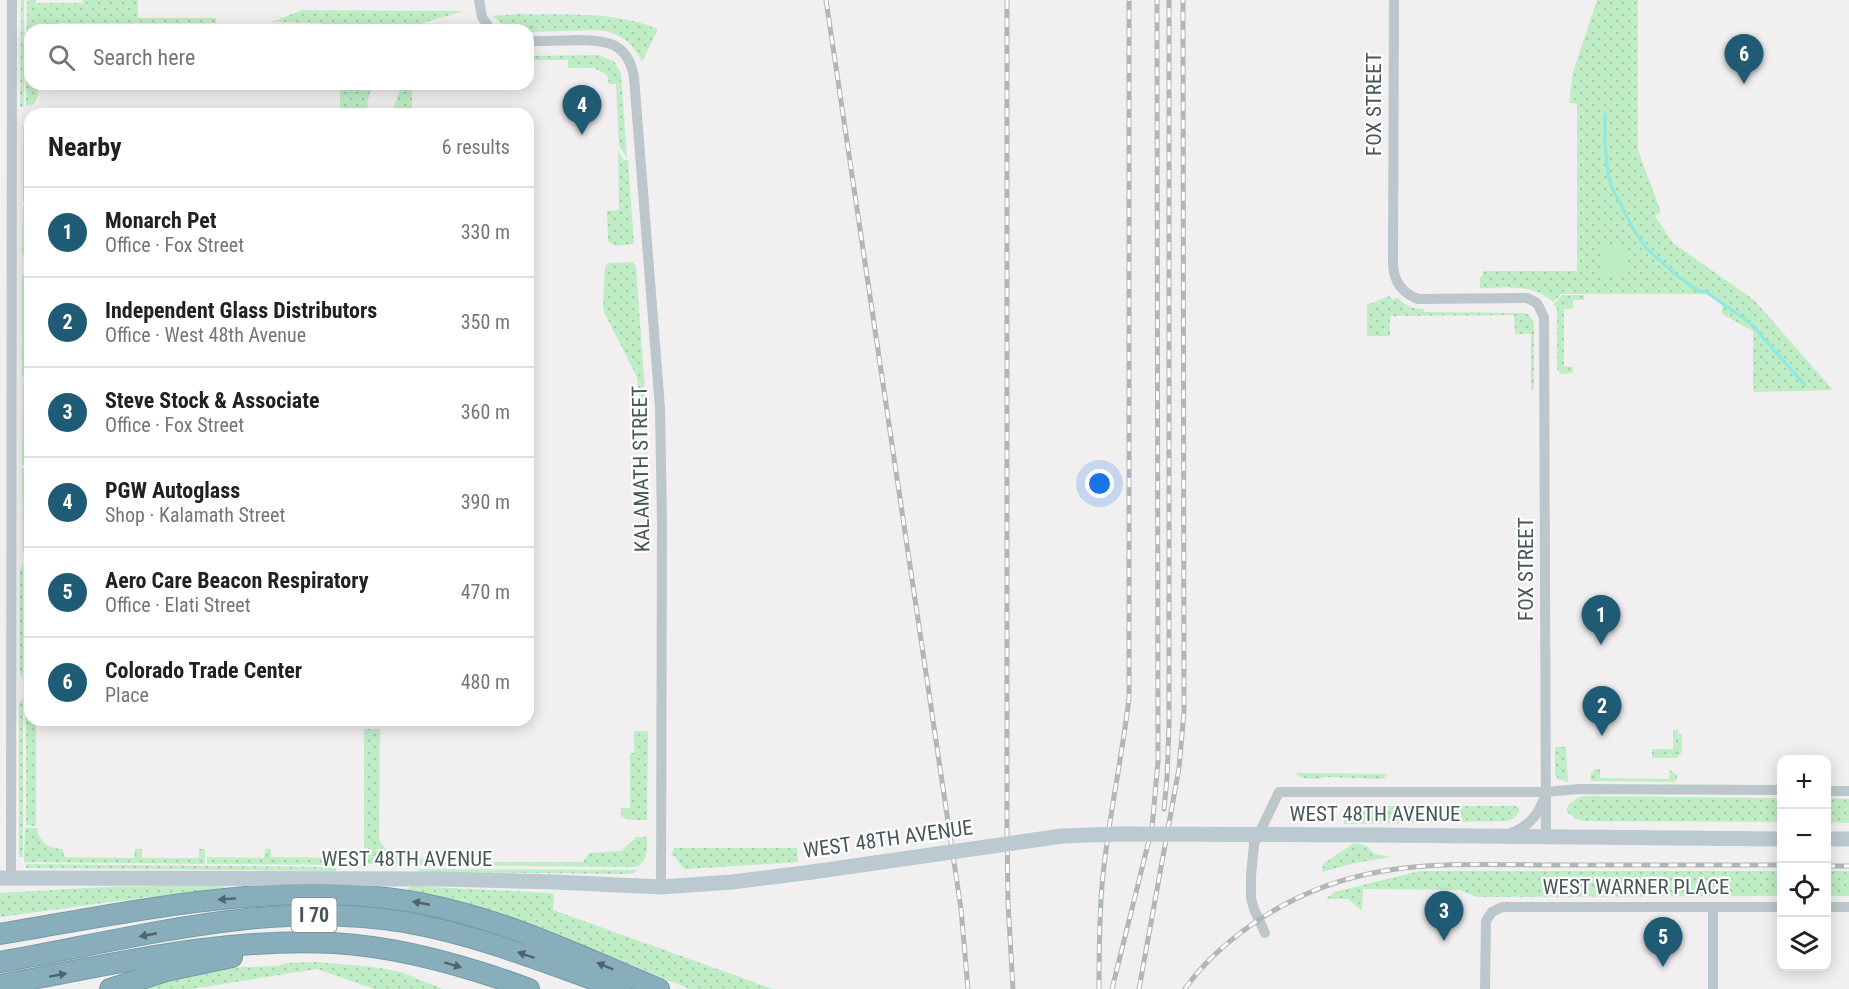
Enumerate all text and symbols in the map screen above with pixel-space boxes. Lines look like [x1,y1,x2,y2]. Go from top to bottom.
search box [24,24,534,90]
pin: 6 [1724,34,1764,84]
icon: search [45,41,78,74]
text: Search here [93,45,195,70]
street label: FOX STREET [1362,52,1386,156]
pin: 4 [562,86,602,135]
text: Nearby [48,132,122,162]
text: 6 results [442,135,510,159]
text: Monarch Pet [105,208,217,233]
text: 1 [62,220,73,244]
text: 330 m [461,220,510,244]
text: Office · Fox Street [105,233,244,257]
text: Independent Glass Distributors [105,298,377,323]
text: 2 [62,310,73,334]
text: 350 m [461,310,510,334]
text: Office · West 48th Avenue [105,323,306,347]
street label: KALAMATH STREET [628,386,654,552]
text: Steve Stock & Associate [105,388,319,413]
text: 3 [62,400,73,424]
text: 360 m [461,400,510,424]
text: Office · Fox Street [105,413,244,437]
your location [1085,469,1114,498]
text: PGW Autoglass [105,478,240,503]
text: 4 [62,490,73,514]
text: 390 m [461,490,510,514]
text: Shop · Kalamath Street [105,503,285,527]
street label: FOX STREET [1514,517,1538,621]
text: Aero Care Beacon Respiratory [105,568,368,593]
text: 5 [62,580,73,604]
text: 470 m [461,580,510,604]
text: Office · Elati Street [105,593,251,617]
pin: 1 [1582,596,1620,645]
text: Colorado Trade Center [105,658,302,683]
text: 6 [62,670,73,694]
text: 480 m [461,670,510,694]
text: Place [105,683,149,707]
pin: 2 [1582,686,1622,736]
map controls [1777,755,1831,971]
button: + [1777,755,1831,809]
street label: WEST 48TH AVENUE [1290,802,1460,826]
button: − [1777,809,1831,863]
street label: WEST 48TH AVENUE [802,815,974,863]
street label: WEST 48TH AVENUE [322,847,492,871]
button: locate [1777,863,1831,917]
street label: WEST WARNER PLACE [1542,875,1730,899]
pin: 3 [1424,892,1464,941]
one-way arrow [217,894,236,904]
road number: I 70 [292,898,336,932]
one-way arrow [411,898,430,907]
button: layers [1777,917,1831,971]
pin: 5 [1644,918,1682,967]
one-way arrow [139,931,158,940]
one-way arrow [517,950,535,960]
one-way arrow [444,961,462,970]
one-way arrow [596,961,614,971]
one-way arrow [48,970,67,979]

